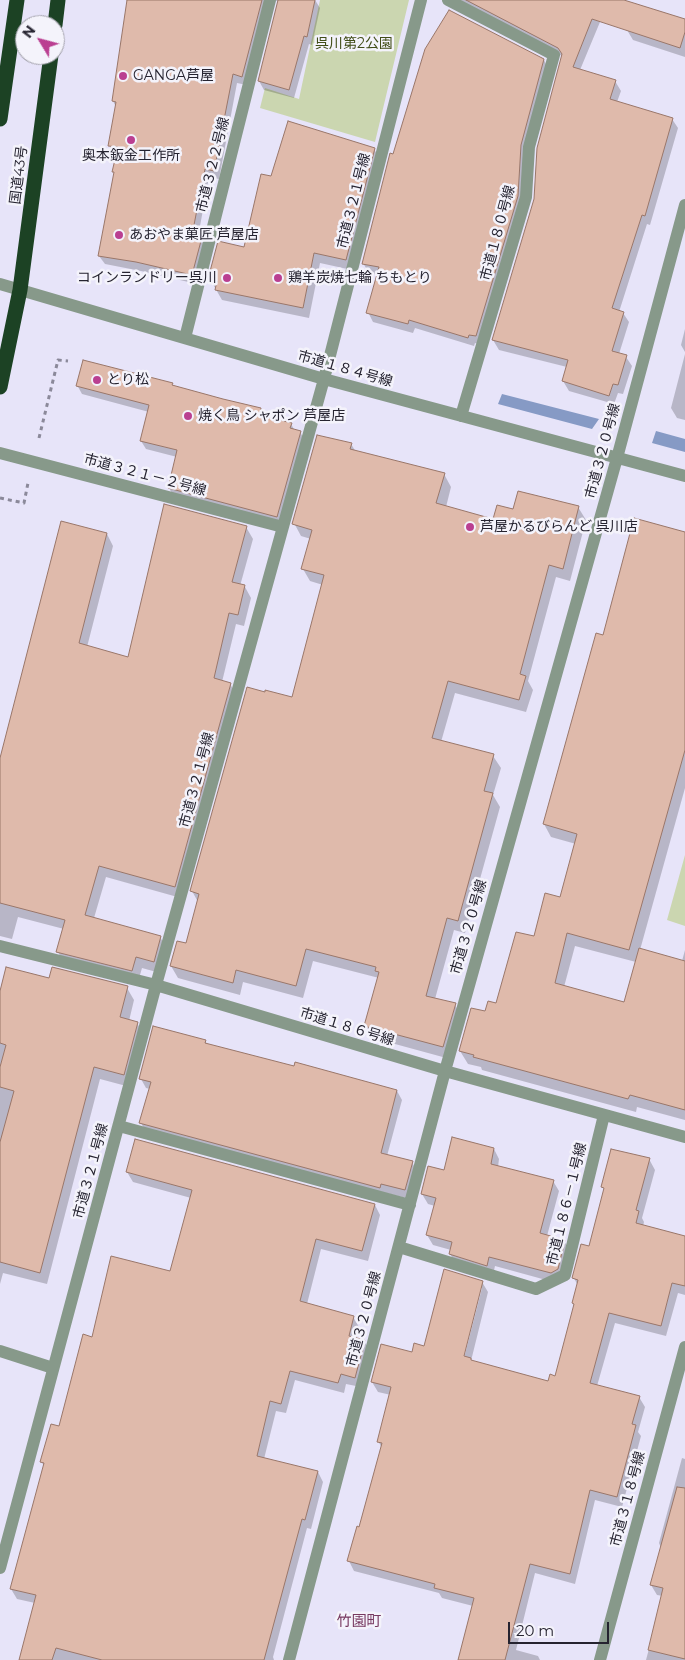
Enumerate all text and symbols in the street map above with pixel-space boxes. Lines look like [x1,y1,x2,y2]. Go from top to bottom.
north arrow [15,15,65,65]
text: N [18,22,39,42]
park label: 呉川第2公園 [315,36,393,52]
place label: GANGA芦屋 [133,68,214,84]
marker: GANGA芦屋 [117,70,129,82]
street label: 市道３２２号線 [193,115,233,215]
marker: 奥本鈑金工作所 [125,134,137,146]
street label: 国道43号 [7,145,31,205]
place label: 奥本鈑金工作所 [82,148,180,164]
street label: 市道３２１号線 [334,151,374,251]
street label: 市道１８０号線 [477,183,519,283]
place label: あおやま菓匠 芦屋店 [129,227,259,243]
marker: あおやま菓匠 芦屋店 [113,229,125,241]
place label: コインランドリー呉川 [77,270,217,286]
place label: 鶏羊炭焼七輪 ちもとり [288,270,432,286]
marker: コインランドリー呉川 [221,272,233,284]
marker: 鶏羊炭焼七輪 ちもとり [272,272,284,284]
street label: 市道１８４号線 [296,347,394,391]
place label: とり松 [107,372,149,388]
marker: とり松 [91,374,103,386]
street label: 市道３２０号線 [582,401,624,501]
place label: 焼く鳥 シャポン 芦屋店 [198,408,345,424]
marker: 焼く鳥 シャポン 芦屋店 [182,410,194,422]
street label: 市道３２１－２号線 [82,451,208,499]
place label: 芦屋かるびらんど 呉川店 [480,519,638,535]
marker: 芦屋かるびらんど 呉川店 [464,521,476,533]
street label: 市道３２１号線 [176,730,218,830]
street label: 市道３２０号線 [447,878,491,976]
street label: 市道１８６号線 [298,1005,396,1049]
street label: 市道３２１号線 [70,1121,112,1221]
street label: 市道１８６－１号線 [544,1141,590,1267]
street label: 市道３２０号線 [343,1269,385,1369]
street label: 市道３１８号線 [607,1449,649,1549]
scale bar [510,1612,611,1644]
district label: 竹園町 [337,1613,381,1631]
text: 20 m [516,1621,554,1640]

